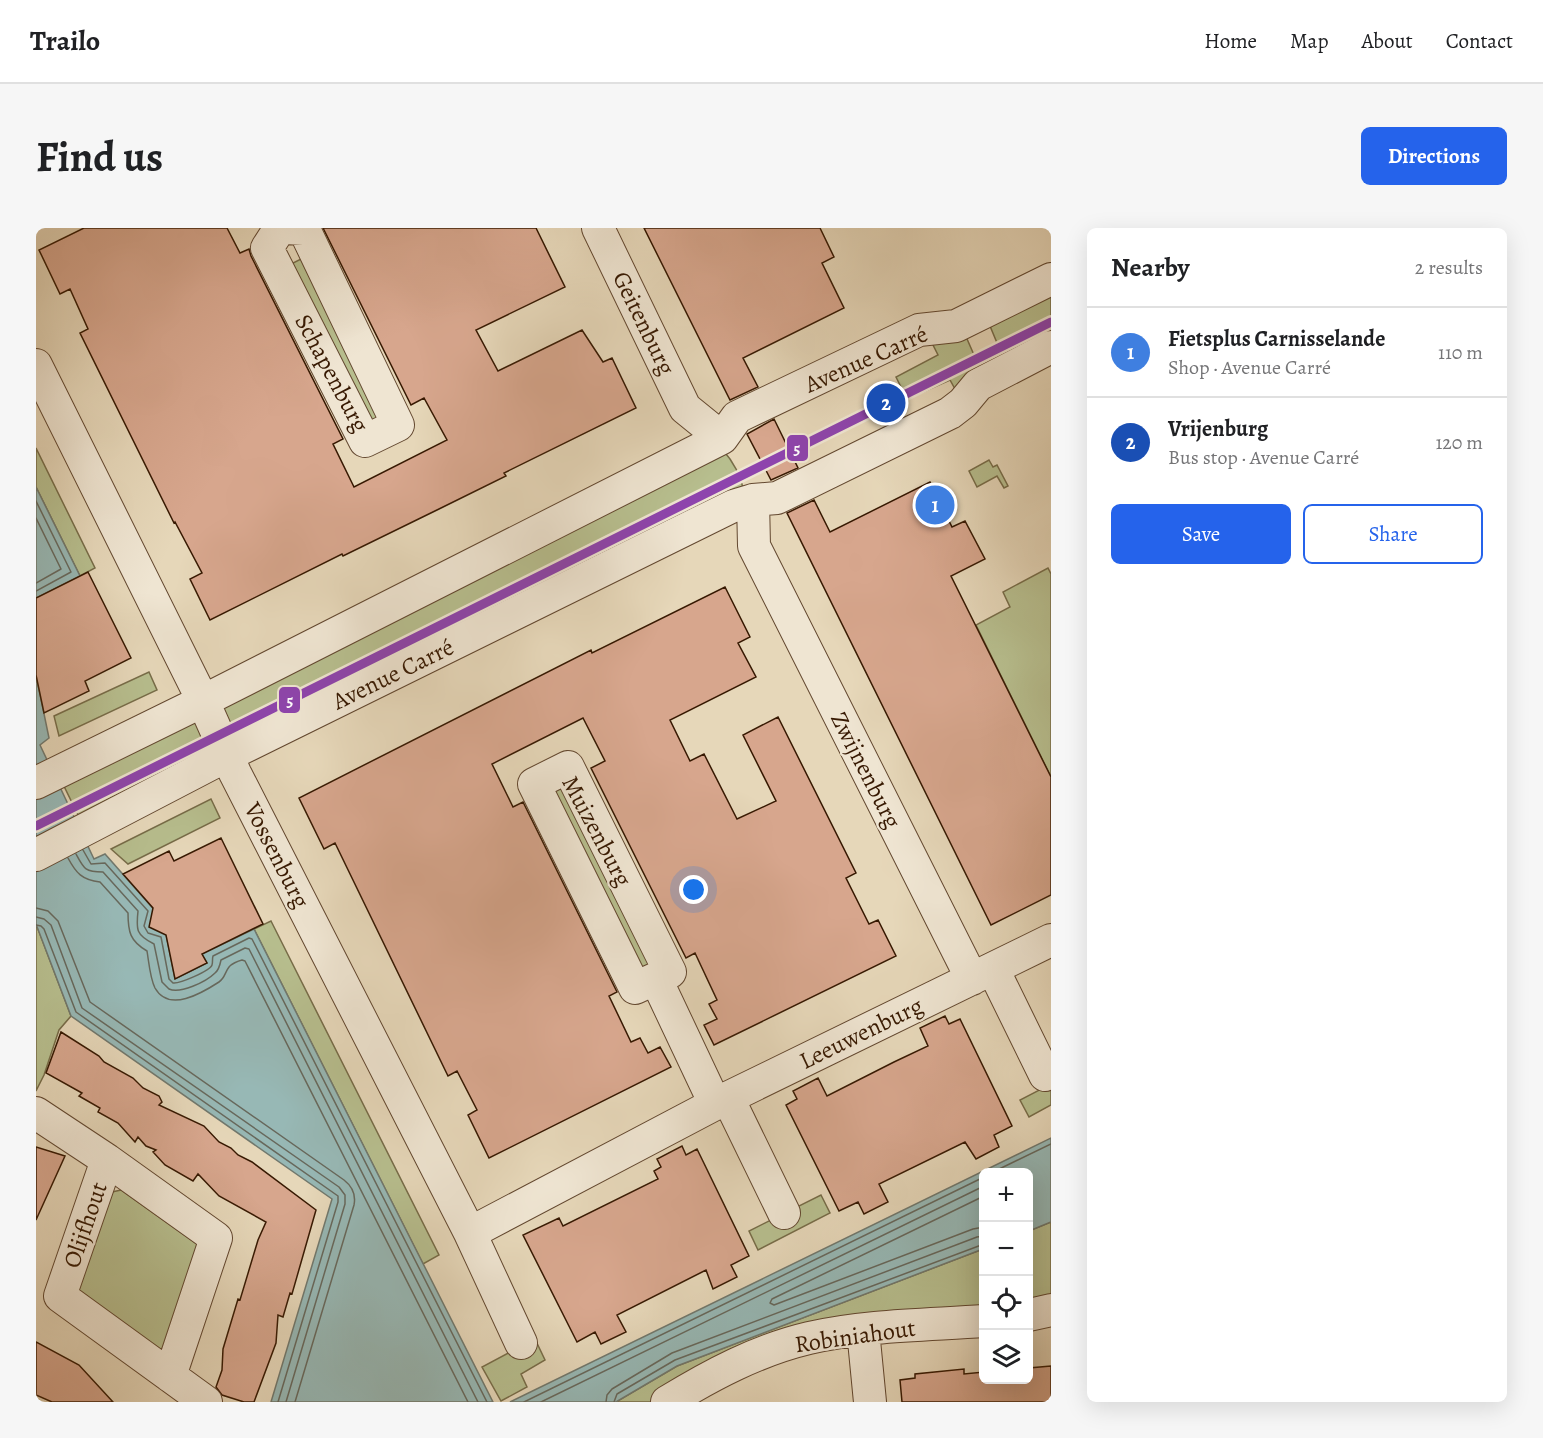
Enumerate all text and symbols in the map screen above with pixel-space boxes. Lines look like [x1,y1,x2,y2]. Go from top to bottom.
text: Trailo [30,22,100,60]
text: Home [1204,27,1257,55]
text: Map [1290,27,1328,55]
text: About [1361,27,1413,55]
text: Contact [1446,27,1513,55]
button: Directions [1361,127,1507,185]
text: Find us [36,128,163,185]
text: Nearby [1111,250,1190,285]
text: 2 results [1415,254,1483,281]
street label: Geitenburg [605,266,683,380]
street label: Schapenburg [288,308,376,438]
street label: Avenue Carré [799,318,932,401]
text: Fietsplus Carnisselande [1168,324,1385,354]
text: 1 [1127,339,1134,366]
text: 110 m [1438,339,1483,366]
text: Shop · Avenue Carré [1168,354,1331,381]
pin: 2 [866,380,906,426]
text: Vrijenburg [1168,414,1268,444]
text: 2 [1126,429,1135,456]
text: 120 m [1435,429,1483,456]
line badge: 5 [786,434,809,462]
text: 5 [794,438,801,460]
text: Bus stop · Avenue Carré [1168,444,1359,471]
pin: 1 [916,482,954,528]
button: Save [1111,504,1291,564]
button: Share [1303,504,1483,564]
street label: Avenue Carré [326,631,459,718]
line badge: 5 [278,686,301,714]
text: 5 [287,690,294,712]
street label: Zwijnenburg [823,706,909,834]
street label: Muizenburg [554,770,640,892]
street label: Vossenburg [236,796,317,913]
your location [679,875,708,904]
street label: Leeuwenburg [794,989,928,1077]
map controls [979,1168,1033,1384]
button: + [979,1168,1033,1222]
street label: Olijfhout [55,1178,115,1272]
button: − [979,1222,1033,1276]
button: locate [979,1276,1033,1330]
street label: Robiniahout [793,1312,918,1360]
button: layers [979,1330,1033,1384]

